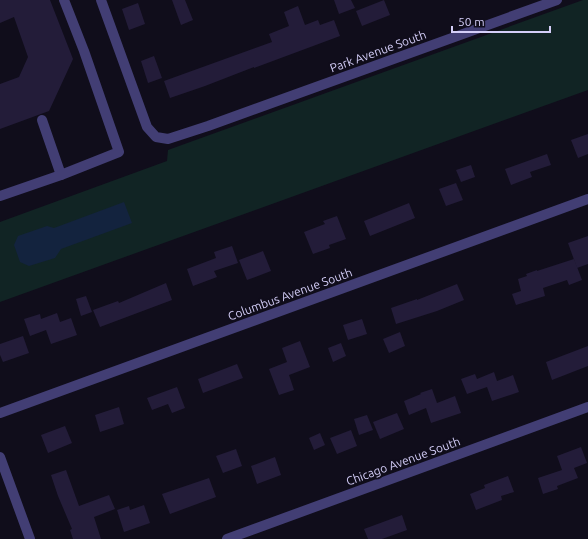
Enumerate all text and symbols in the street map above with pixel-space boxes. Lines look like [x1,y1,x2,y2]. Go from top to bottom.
scale bar [452,8,550,34]
text: 50 m [458,15,485,28]
street label: Park Avenue South [328,28,428,74]
street label: Columbus Avenue South [226,265,354,323]
street label: Chicago Avenue South [344,434,462,488]

